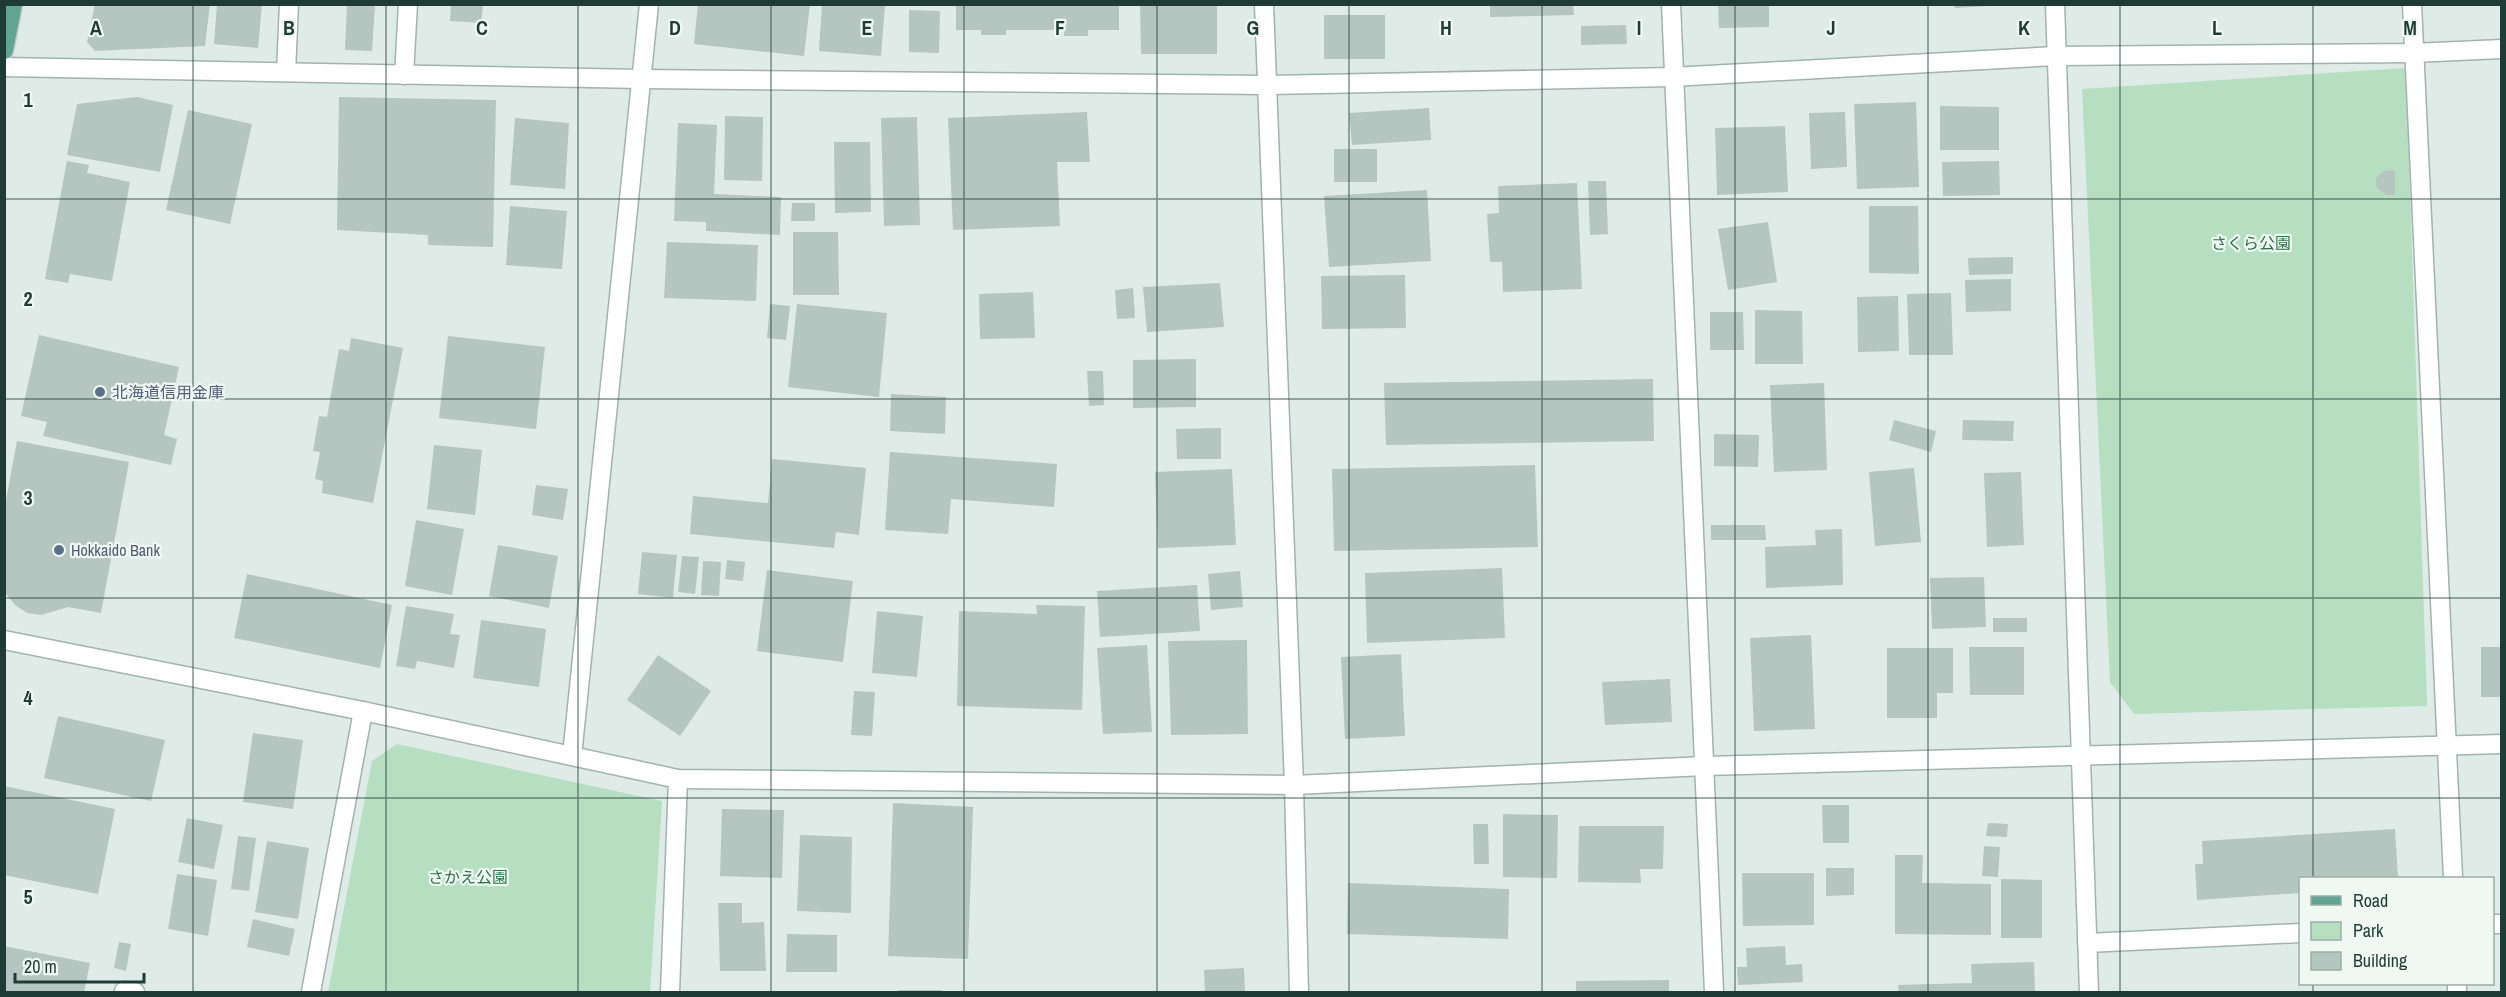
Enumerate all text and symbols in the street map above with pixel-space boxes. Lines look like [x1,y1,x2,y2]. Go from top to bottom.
text: A [90,14,102,41]
text: B [283,14,295,41]
text: C [476,14,488,41]
text: D [669,14,681,41]
text: E [862,14,873,41]
text: F [1055,14,1065,41]
text: G [1247,14,1259,41]
text: H [1440,14,1452,41]
text: I [1637,14,1641,41]
text: J [1826,14,1836,41]
text: K [2018,14,2030,41]
text: L [2212,14,2222,41]
text: M [2403,14,2417,41]
text: 1 [23,86,33,113]
park label: さくら公園 [2211,232,2291,254]
text: 2 [23,285,33,312]
place label: 北海道信用金庫 [112,381,224,403]
marker: 北海道信用金庫 [93,385,107,399]
text: 3 [23,484,33,511]
place label: Hokkaido Bank [71,539,160,561]
marker: Hokkaido Bank [52,543,66,557]
text: 4 [23,684,33,711]
park label: さかえ公園 [428,866,508,888]
legend [2299,877,2494,985]
text: 5 [23,883,33,910]
text: Road [2353,888,2388,913]
text: Park [2353,918,2384,943]
scale bar [15,946,144,984]
text: Building [2353,948,2408,973]
text: 20 m [24,954,57,979]

